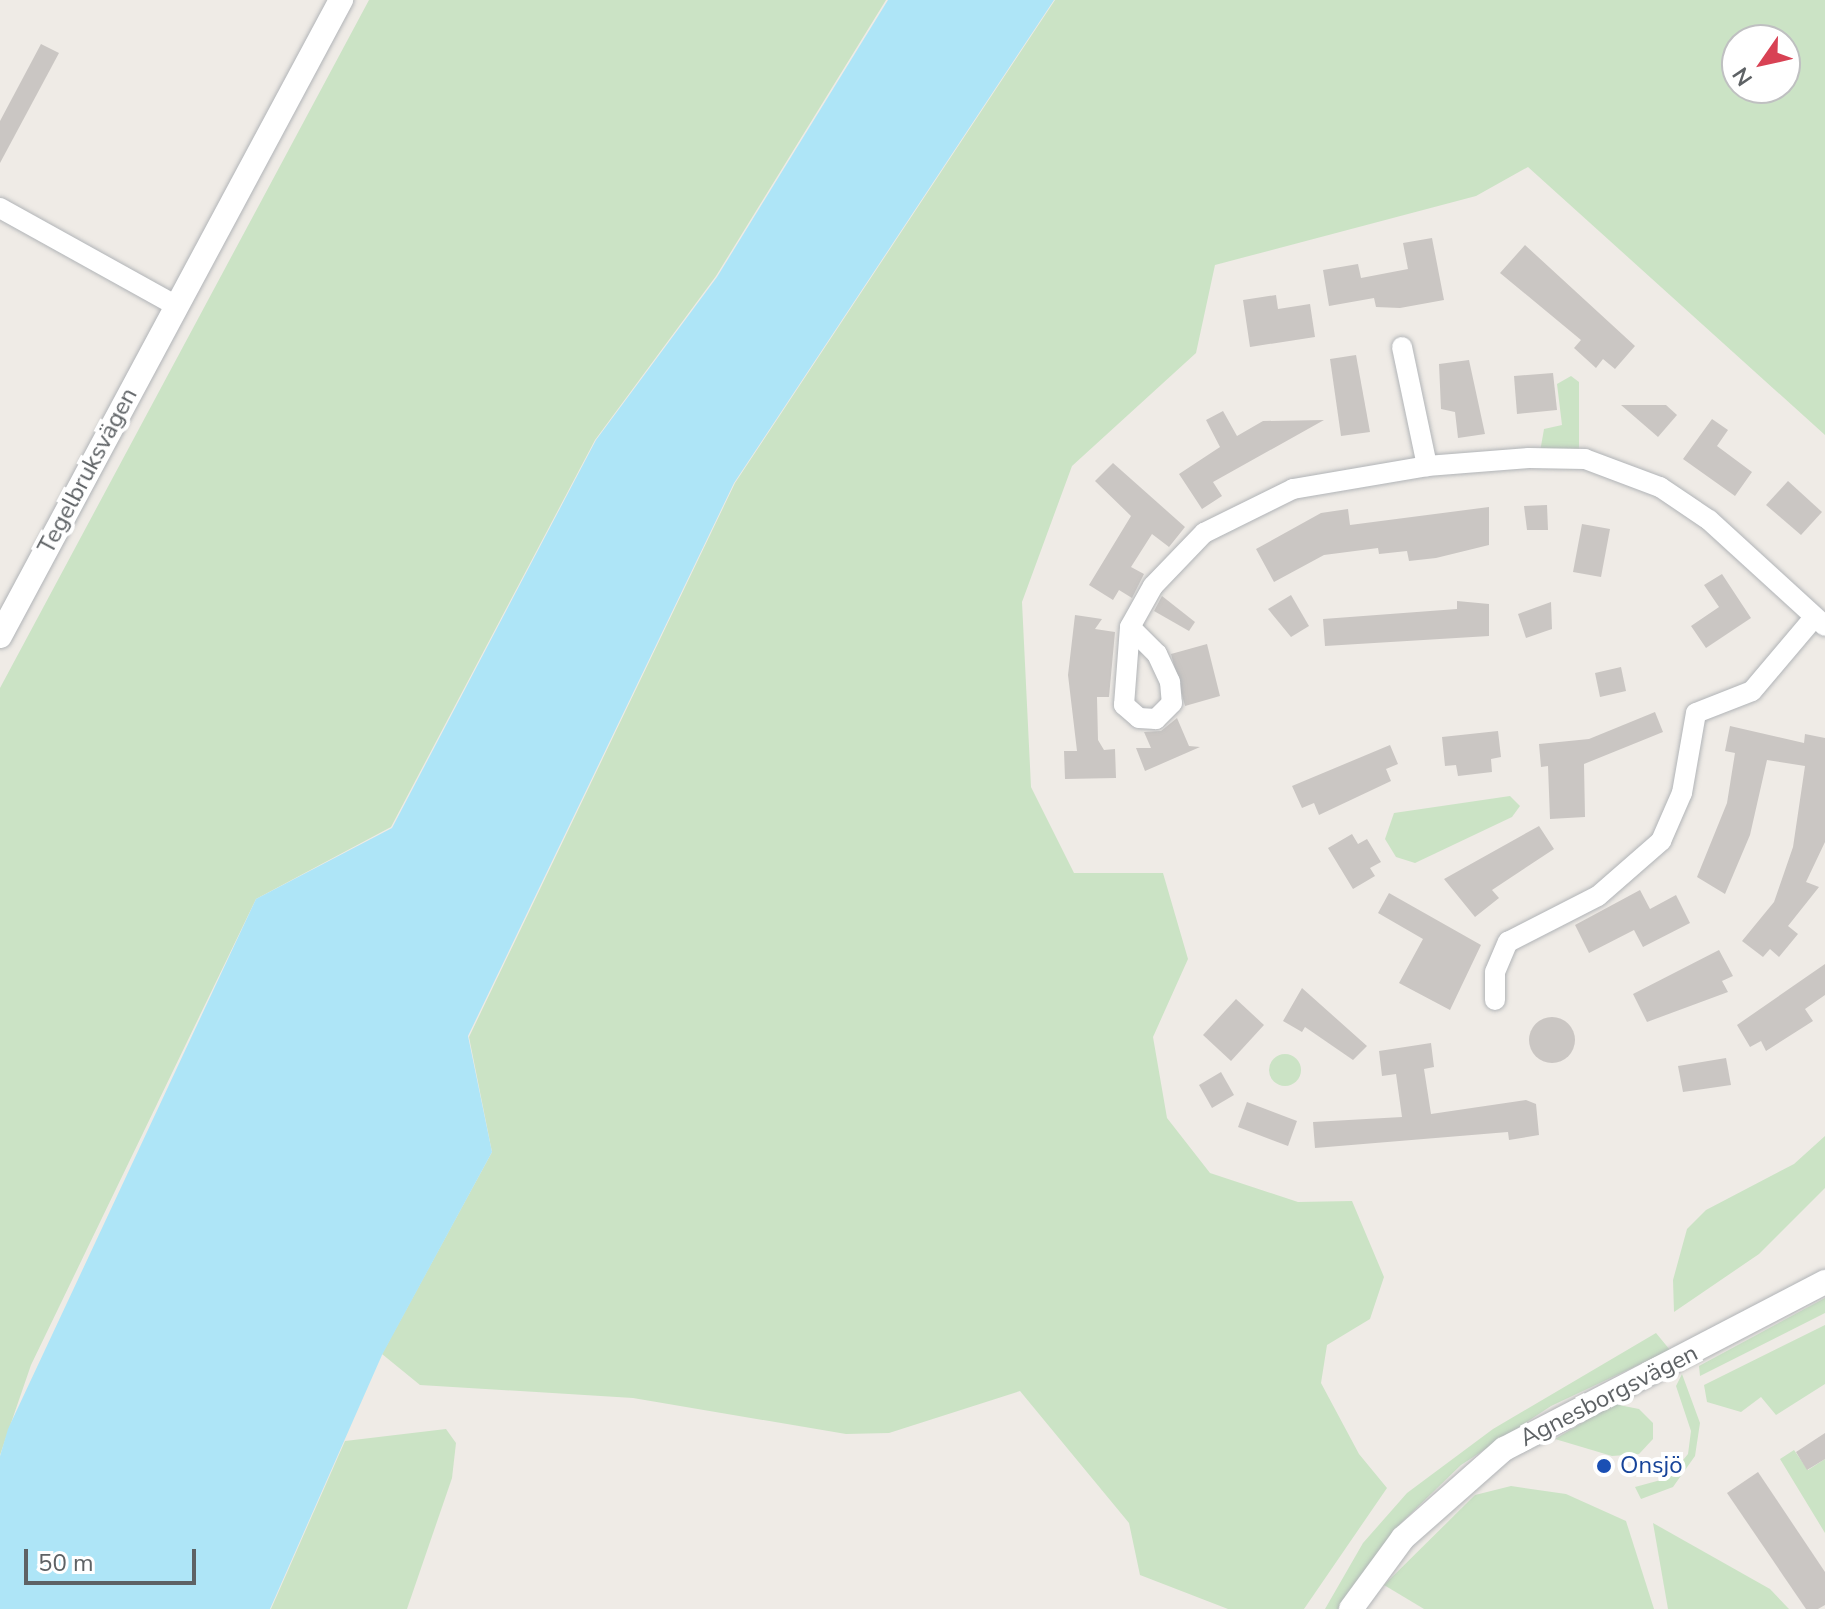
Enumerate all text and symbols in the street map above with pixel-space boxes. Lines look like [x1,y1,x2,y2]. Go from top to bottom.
north arrow [1721,24,1801,104]
text: N [1726,61,1760,92]
street label: Tegelbruksvägen [32,383,144,559]
street label: Agnesborgsvägen [1515,1339,1703,1453]
place label: Onsjö [1620,1452,1683,1480]
marker: Onsjö [1595,1457,1613,1475]
scale bar [28,1533,200,1583]
text: 50 m [38,1547,94,1579]

